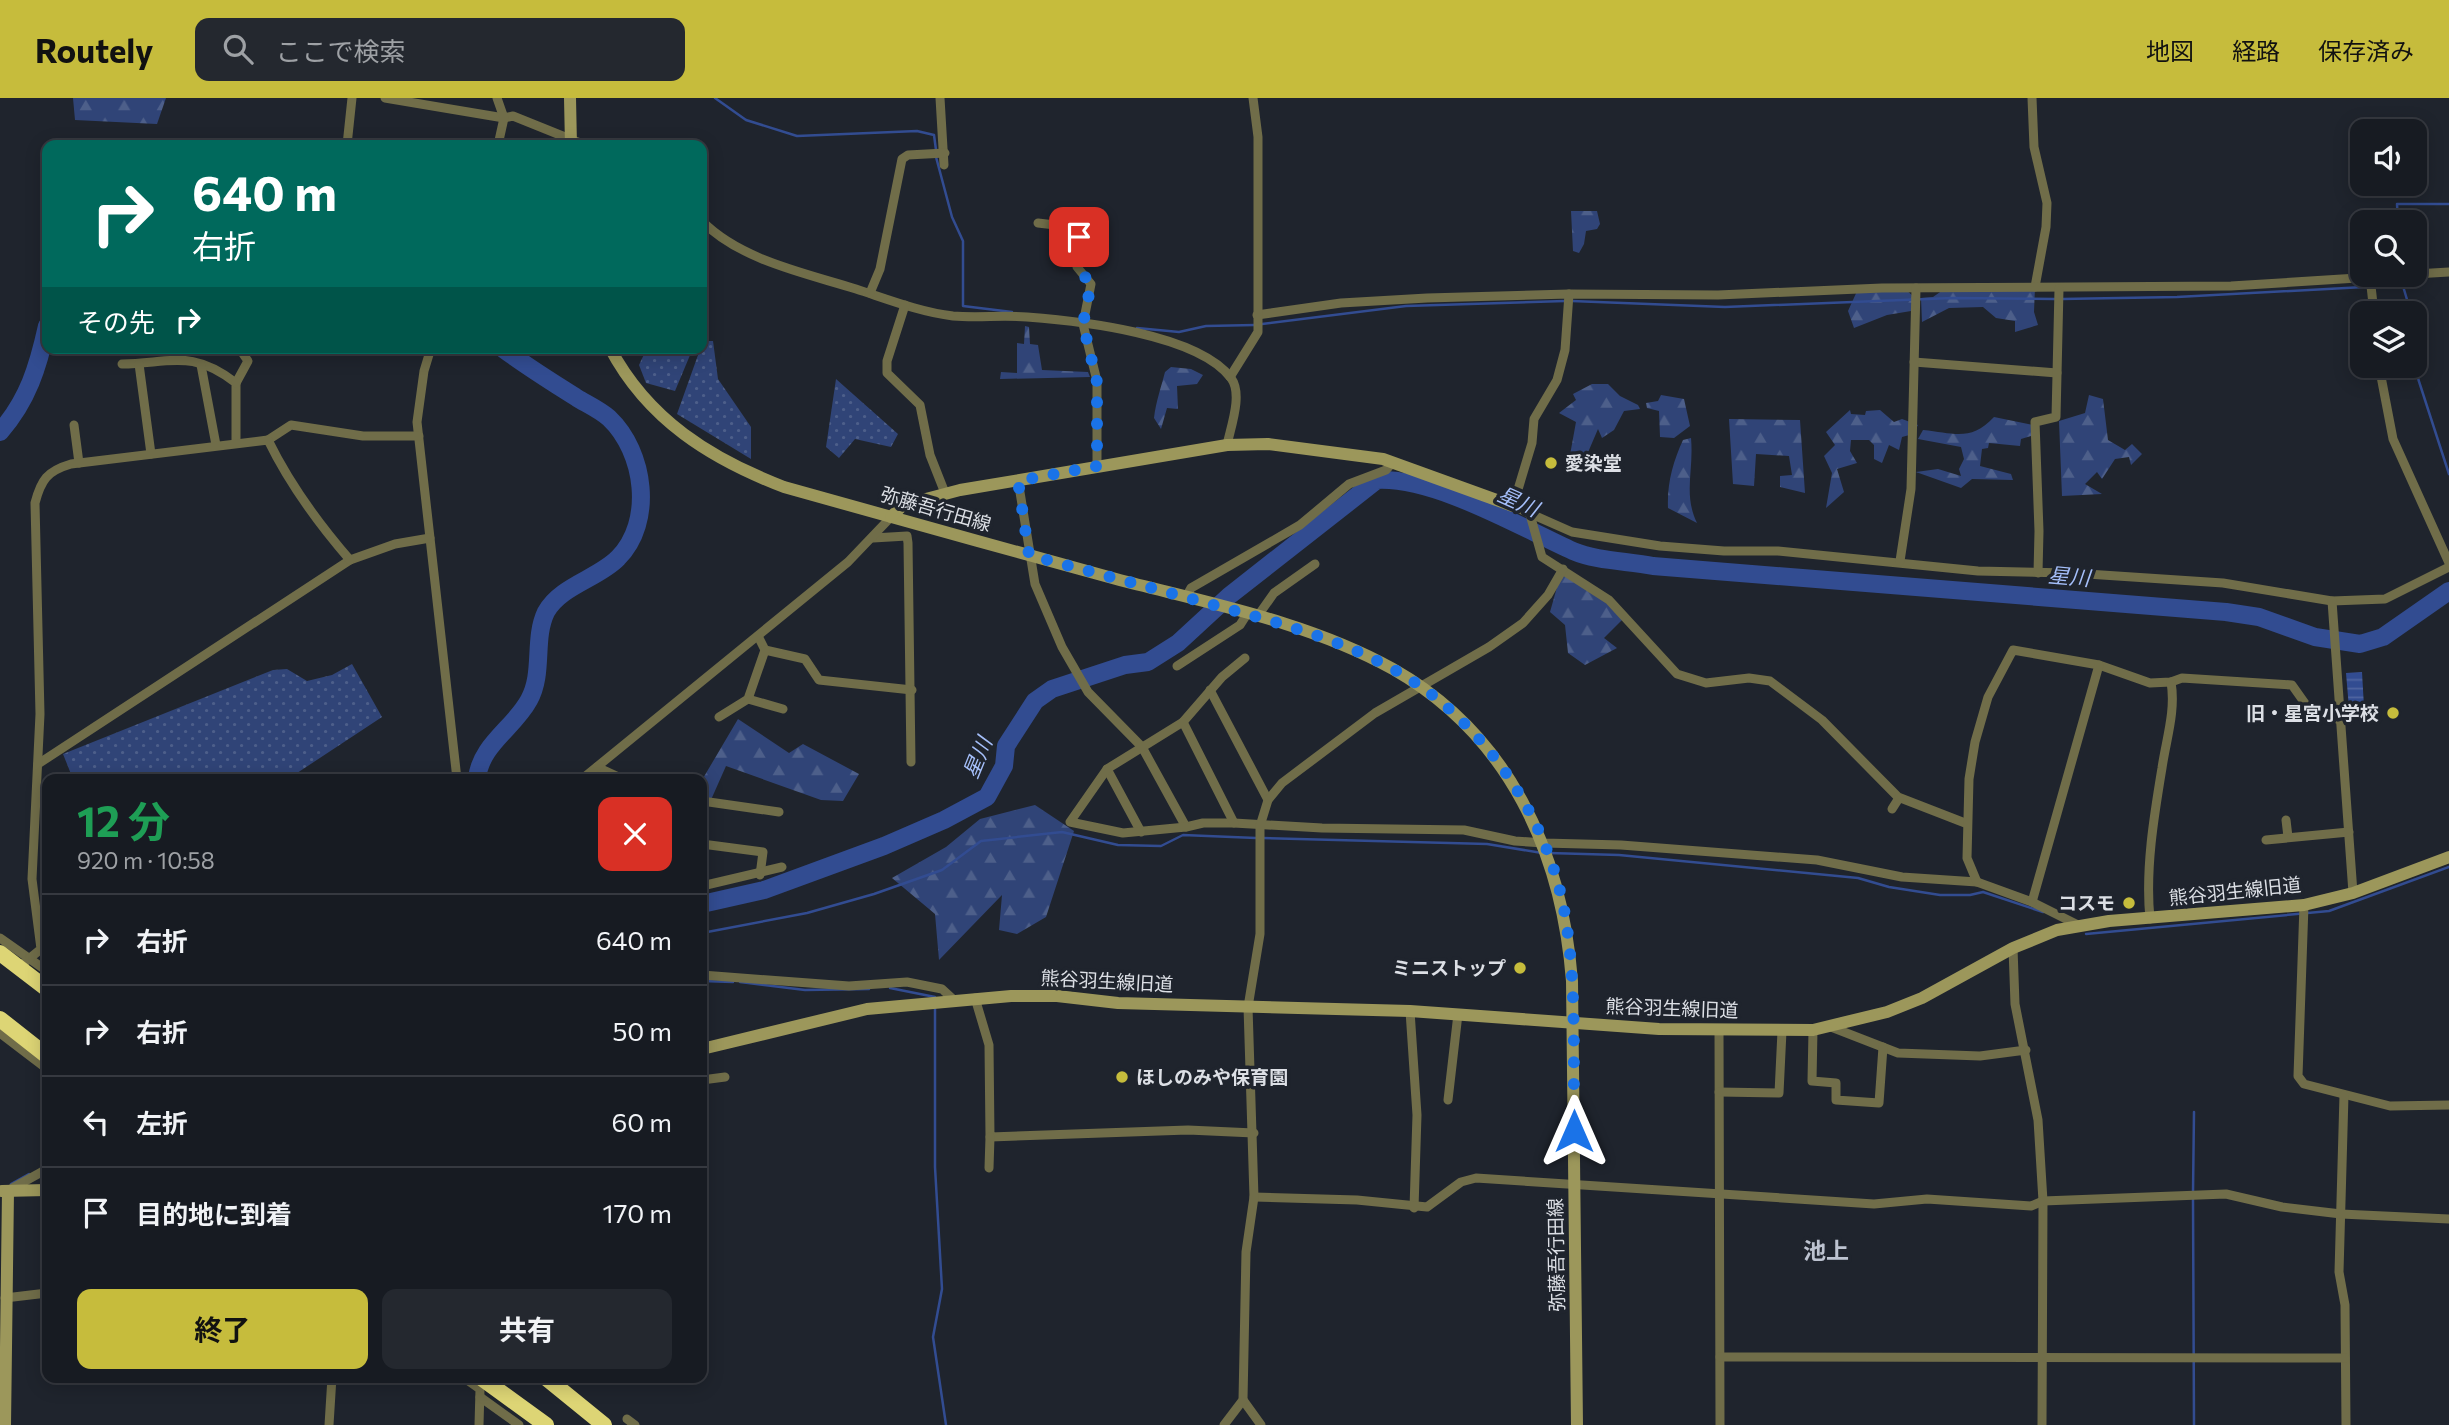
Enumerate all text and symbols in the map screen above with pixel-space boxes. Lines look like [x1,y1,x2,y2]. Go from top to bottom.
search box [195,18,685,81]
text: Routely [35,29,153,70]
icon: search [219,30,257,68]
text: ここで検索 [275,35,406,66]
text: 地図 [2146,36,2194,65]
text: 経路 [2232,36,2280,65]
text: 保存済み [2318,36,2414,65]
map controls [2350,119,2427,378]
button: sound [2350,119,2427,196]
text: 640 m [192,161,337,221]
icon: right [77,168,168,259]
pin [1049,207,1109,267]
button: search [2350,210,2427,287]
icon: arrive [1060,218,1098,256]
text: 右折 [192,225,256,265]
icon: right [169,301,207,339]
button: layers [2350,301,2427,378]
text: その先 [77,306,155,337]
place label: 愛染堂 [1565,451,1622,474]
marker: 愛染堂 [1543,455,1559,471]
water label: 星川 [1494,481,1545,521]
street label: 弥藤吾行田線 [878,482,994,535]
water label: 星川 [2047,561,2093,590]
place label: 旧・星宮小学校 [2246,701,2379,724]
marker: 旧・星宮小学校 [2385,705,2401,721]
water label: 星川 [957,731,997,782]
text: 12 分 [77,794,170,846]
button: close [598,797,672,871]
text: 920 m · 10:58 [77,846,215,874]
street label: 熊谷羽生線旧道 [2168,872,2302,909]
place label: コスモ [2058,891,2115,914]
marker: コスモ [2121,895,2137,911]
icon: right [77,921,115,959]
text: 640 m [596,924,672,955]
text: 右折 [136,925,188,956]
place label: ミニストップ [1392,956,1506,979]
marker: ミニストップ [1512,960,1528,976]
street label: 熊谷羽生線旧道 [1040,966,1174,995]
street label: 熊谷羽生線旧道 [1605,994,1739,1021]
icon: right [77,1012,115,1050]
text: 50 m [612,1015,672,1046]
text: 右折 [136,1016,188,1047]
place label: ほしのみや保育園 [1136,1065,1288,1088]
marker: ほしのみや保育園 [1114,1069,1130,1085]
position arrow [1537,1094,1611,1168]
icon: left [77,1103,115,1141]
text: 60 m [612,1106,672,1137]
text: 左折 [136,1107,188,1138]
icon: arrive [77,1194,115,1232]
text: 170 m [603,1197,672,1228]
text: 目的地に到着 [136,1198,292,1229]
street label: 弥藤吾行田線 [1543,1198,1568,1312]
district label: 池上 [1803,1236,1849,1264]
button: 終了 [77,1289,368,1369]
button: 共有 [382,1289,672,1369]

